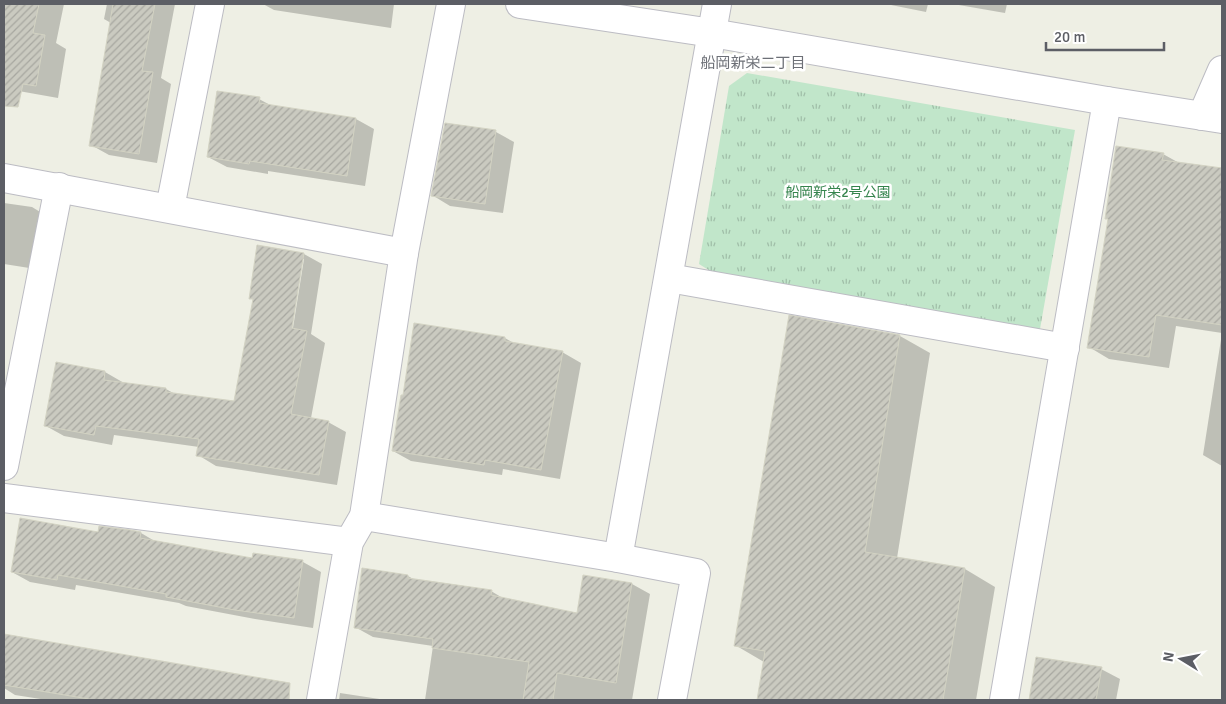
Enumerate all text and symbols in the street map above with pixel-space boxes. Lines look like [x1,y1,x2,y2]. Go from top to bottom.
scale bar [1046,20,1164,52]
text: 20 m [1054,28,1085,46]
district label: 船岡新栄二丁目 [700,54,806,72]
park label: 船岡新栄2号公園 [785,184,891,201]
north arrow [1156,634,1206,684]
text: N [1159,651,1178,663]

